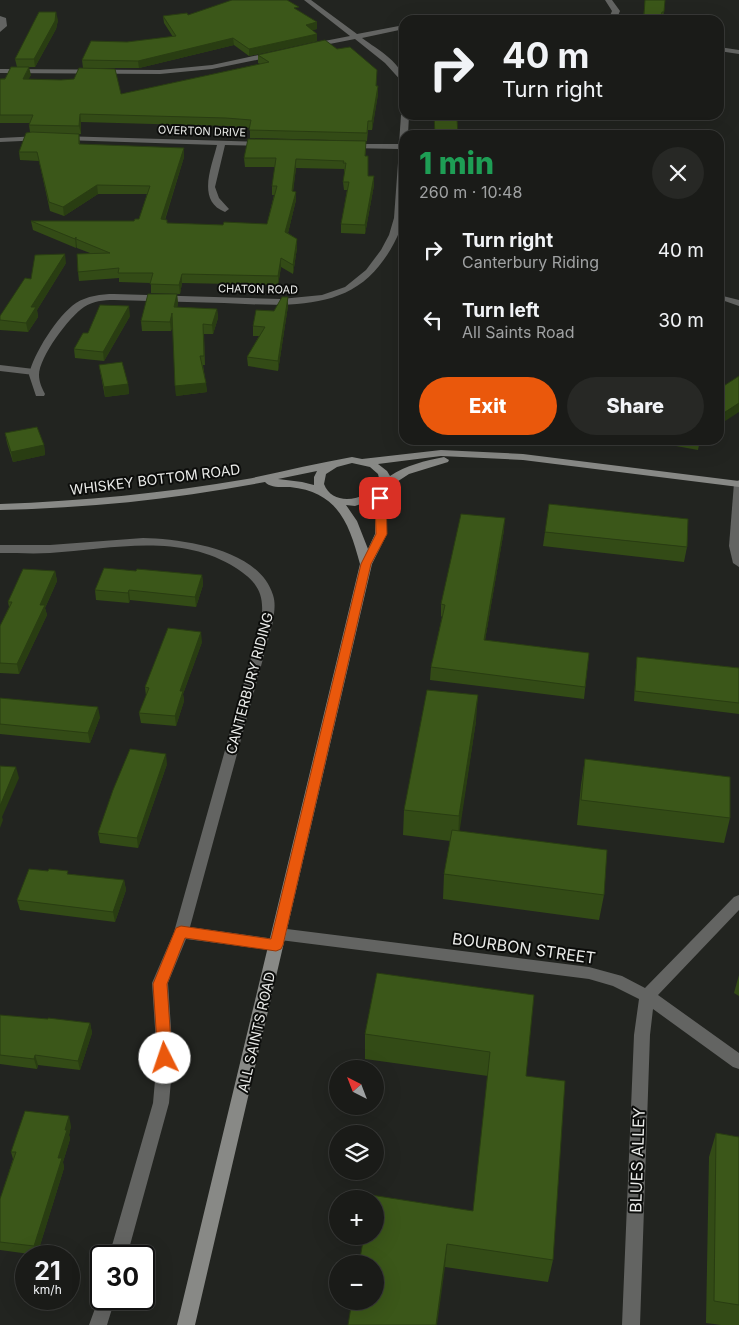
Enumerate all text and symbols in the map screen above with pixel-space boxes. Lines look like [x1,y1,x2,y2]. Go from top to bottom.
text: 40 m [502,34,590,76]
icon: right [419,35,484,100]
text: Turn right [502,76,603,102]
street label: OVERTON DRIVE [158,122,246,140]
text: 1 min [419,145,494,181]
button: close [652,147,704,199]
text: 260 m · 10:48 [419,182,522,202]
text: Turn right [462,229,553,252]
icon: right [419,236,447,264]
text: 40 m [658,239,704,262]
text: Canterbury Riding [462,252,599,272]
street label: CHATON ROAD [218,281,298,297]
text: Turn left [462,299,540,322]
icon: left [419,306,447,334]
text: 30 m [658,309,704,332]
text: All Saints Road [462,322,574,342]
button: Exit [419,377,557,435]
button: Share [567,377,704,435]
street label: WHISKEY BOTTOM ROAD [69,460,241,498]
pin [359,477,401,519]
icon: arrive [366,484,394,512]
street label: CANTERBURY RIDING [222,610,276,756]
street label: BOURBON STREET [451,928,597,968]
street label: ALL SAINTS ROAD [234,970,278,1094]
position arrow [138,1031,190,1083]
north arrow [329,1060,384,1115]
map controls [329,1060,384,1310]
street label: BLUES ALLEY [625,1107,649,1213]
button: layers [329,1125,384,1180]
button: + [329,1190,384,1245]
speed limit sign: 30 [90,1245,155,1310]
button: − [329,1255,384,1310]
text: 21 [34,1256,61,1286]
text: km/h [33,1282,62,1297]

